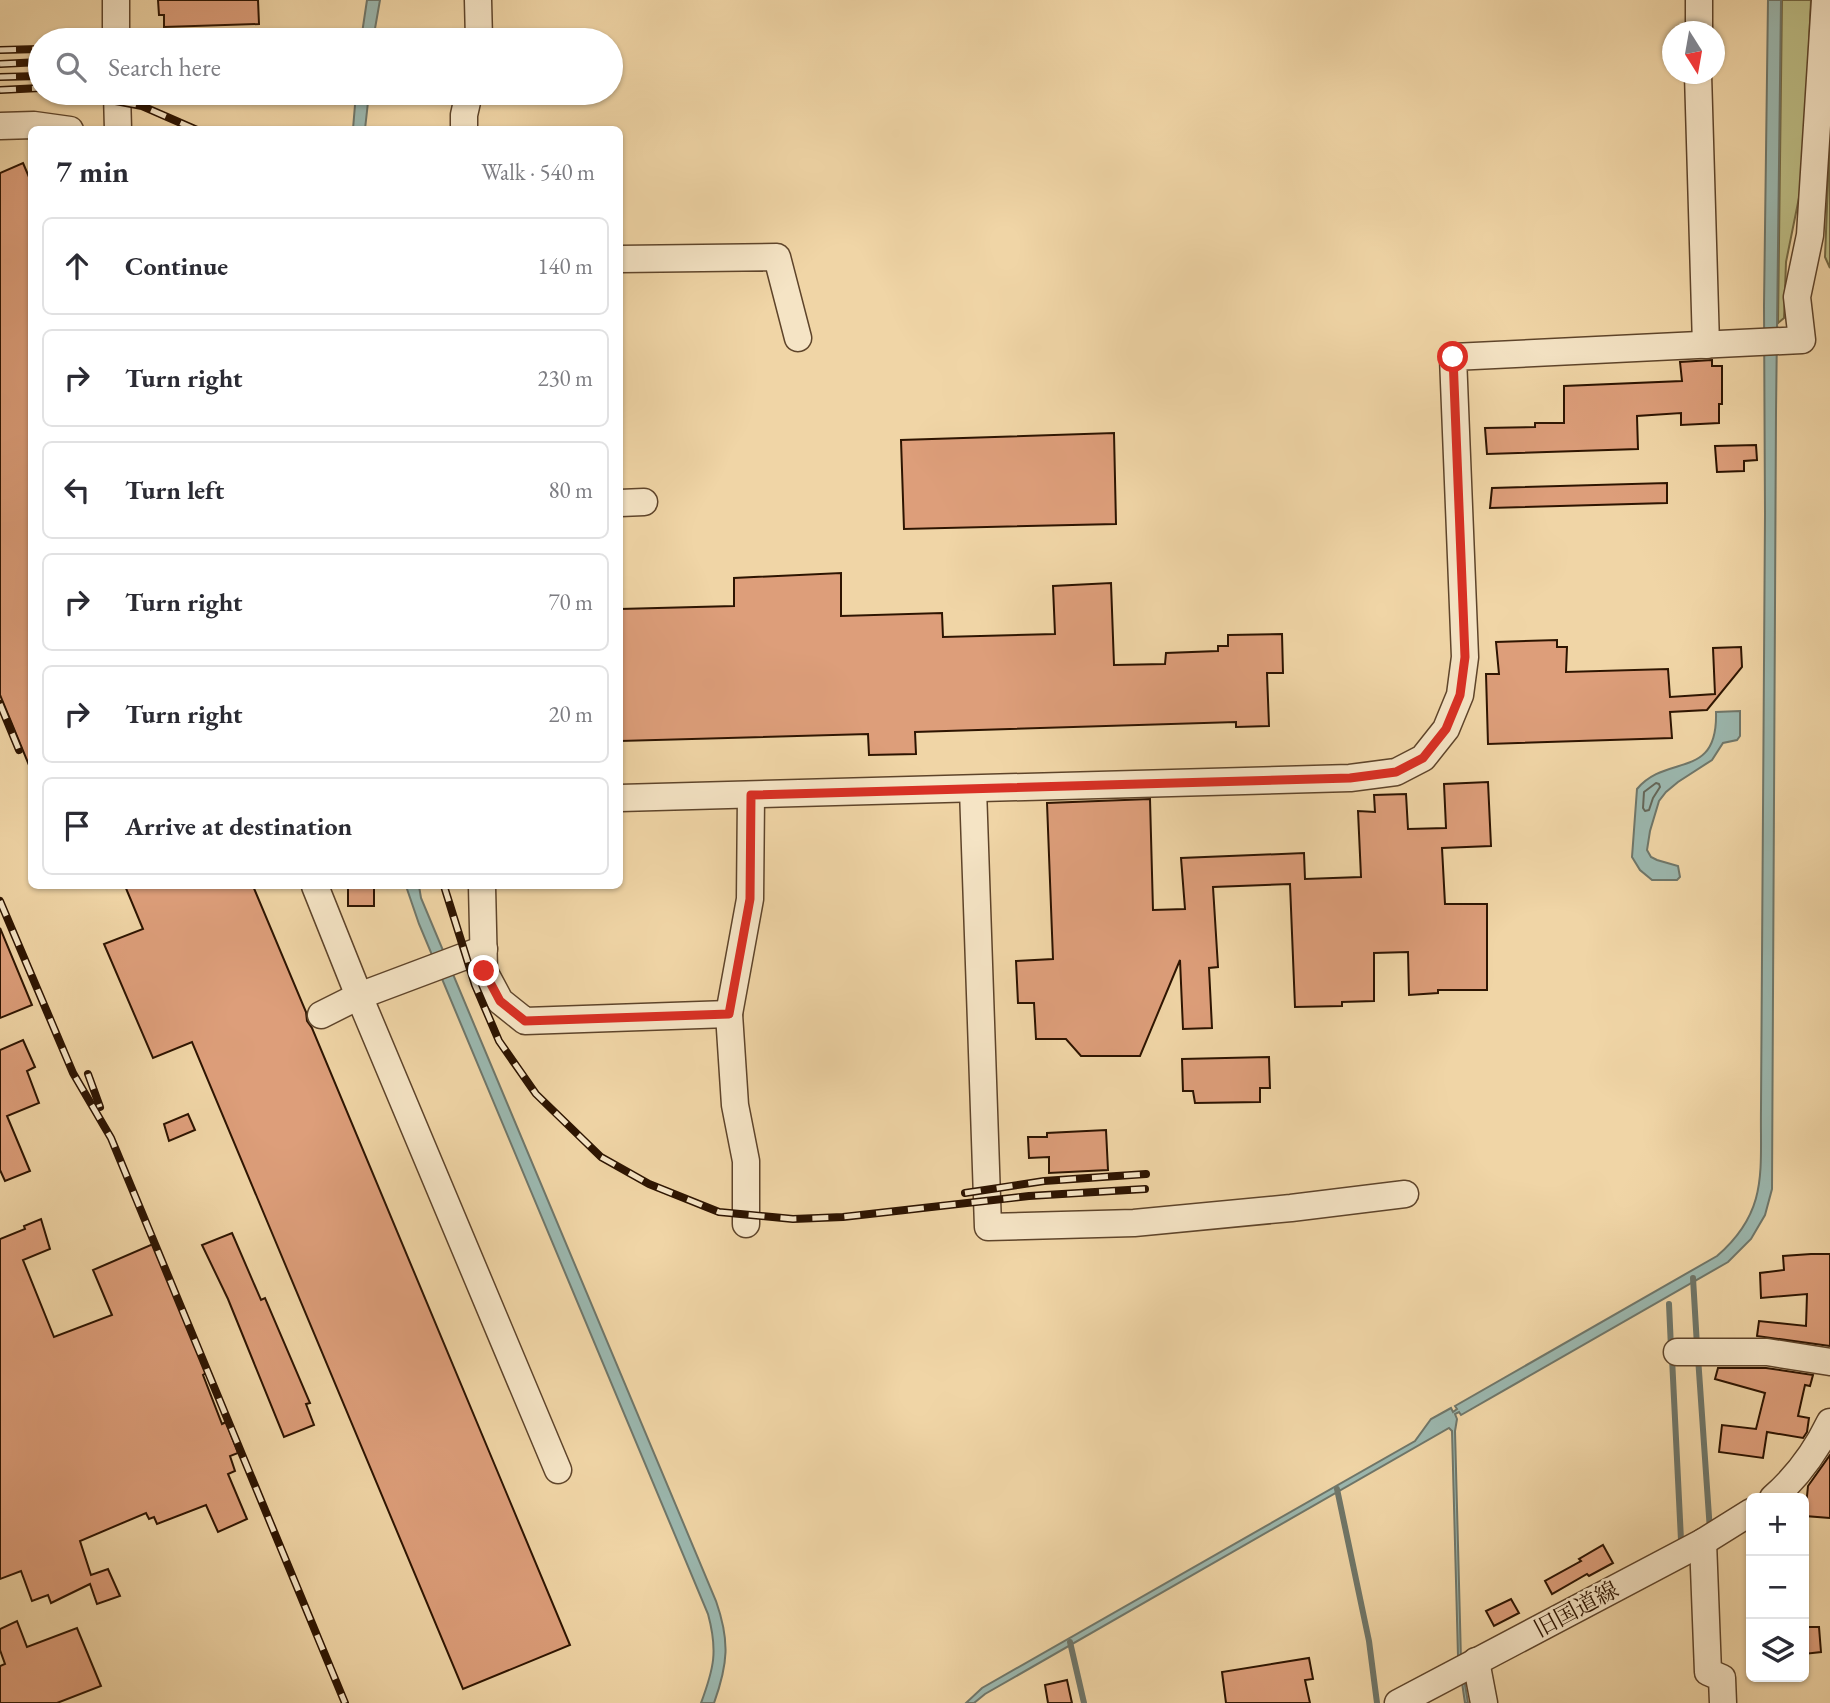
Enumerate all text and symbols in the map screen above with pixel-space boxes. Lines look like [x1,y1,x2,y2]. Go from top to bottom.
north arrow [1662,21,1725,84]
search box [28,28,623,105]
icon: search [52,48,90,86]
text: Search here [108,50,221,84]
text: 7 min [56,152,129,191]
text: Walk · 540 m [481,157,595,187]
icon: ahead [58,247,96,285]
text: Continue [125,249,228,283]
text: 140 m [537,251,593,281]
route start [1437,341,1468,372]
icon: right [58,359,96,397]
text: Turn right [125,361,243,395]
text: 230 m [537,363,593,393]
icon: left [58,471,96,509]
text: Turn left [125,473,224,507]
text: 80 m [548,475,593,505]
icon: right [58,583,96,621]
text: Turn right [125,585,243,619]
text: 70 m [548,587,593,617]
icon: right [58,695,96,733]
text: Turn right [125,697,243,731]
text: 20 m [548,699,593,729]
icon: arrive [58,807,96,845]
text: Arrive at destination [125,809,352,843]
route end [468,955,499,986]
map controls [1746,1493,1809,1682]
button: + [1746,1493,1809,1556]
button: − [1746,1556,1809,1619]
street label: 旧国道線 [1528,1574,1624,1644]
button: layers [1746,1619,1809,1682]

